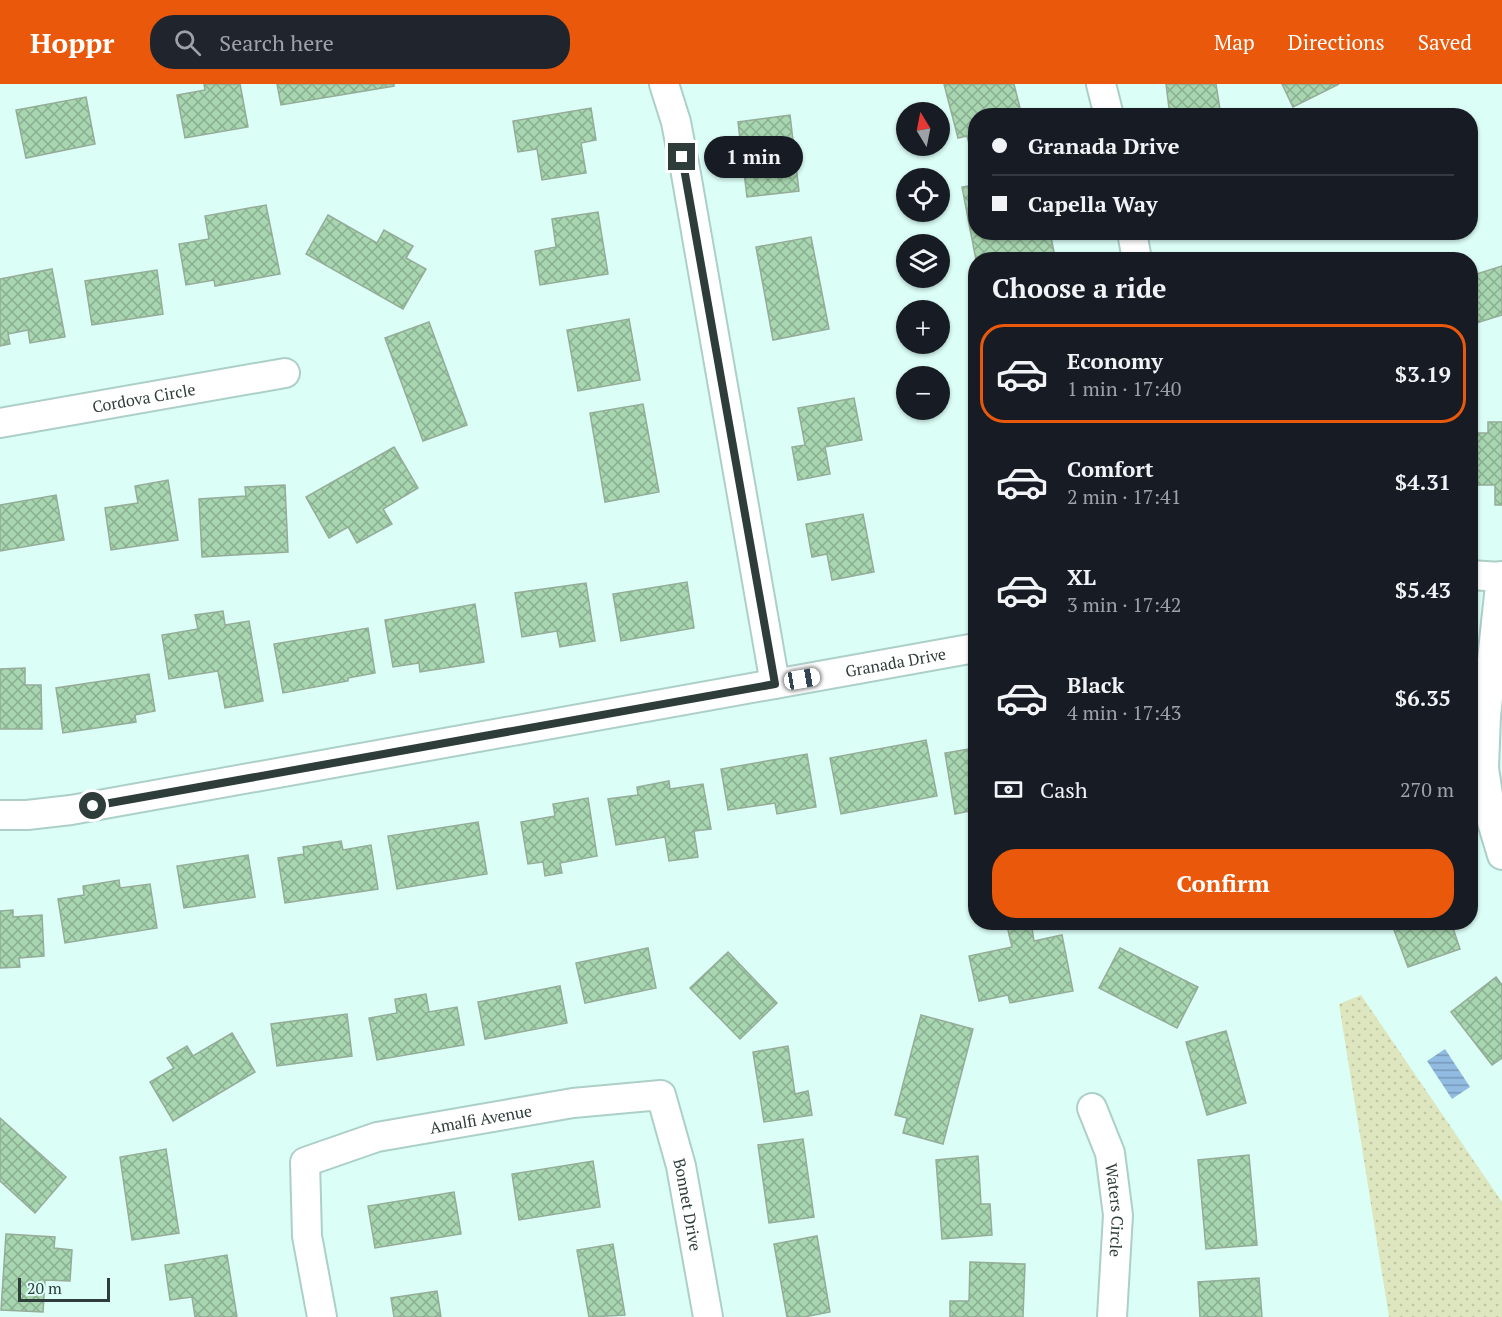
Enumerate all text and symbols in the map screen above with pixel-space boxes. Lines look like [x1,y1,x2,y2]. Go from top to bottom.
search box [150,15,570,69]
text: Hoppr [30,24,114,61]
icon: search [171,26,204,59]
text: Search here [219,28,334,57]
text: Map [1214,28,1255,56]
text: Directions [1288,28,1385,56]
text: Saved [1418,28,1472,56]
north arrow [896,102,950,156]
map controls [896,102,950,420]
text: Granada Drive [1028,131,1179,160]
callout: 1 min [703,136,802,178]
route end [668,143,695,170]
text: 1 min [726,143,781,170]
button: locate [896,168,950,222]
text: Capella Way [1028,189,1158,218]
button: layers [896,234,950,288]
text: Choose a ride [992,270,1167,306]
button: + [896,300,950,354]
text: Economy [1067,346,1163,375]
icon: car [995,347,1049,401]
text: $3.19 [1395,359,1451,388]
button: − [896,366,950,420]
text: 1 min · 17:40 [1067,375,1181,402]
street label: Cordova Circle [91,378,197,418]
text: Comfort [1067,454,1153,483]
icon: car [995,455,1049,509]
text: $4.31 [1395,467,1451,496]
text: 2 min · 17:41 [1067,483,1181,510]
text: XL [1067,562,1096,591]
icon: car [995,563,1049,617]
text: $5.43 [1395,575,1451,604]
text: 3 min · 17:42 [1067,591,1181,618]
street label: Granada Drive [843,642,948,682]
car [783,667,821,691]
text: Black [1067,670,1124,699]
icon: car [995,671,1049,725]
text: $6.35 [1395,683,1451,712]
text: 4 min · 17:43 [1067,699,1181,726]
icon: cash [992,773,1025,806]
text: Cash [1040,775,1088,804]
text: 270 m [1400,776,1454,803]
route start [79,792,106,819]
button: Confirm [992,849,1454,918]
street label: Amalfi Avenue [428,1099,534,1139]
street label: Bonnet Drive [668,1156,707,1253]
street label: Waters Circle [1100,1162,1129,1258]
scale bar [18,1275,110,1302]
text: 20 m [27,1277,62,1299]

